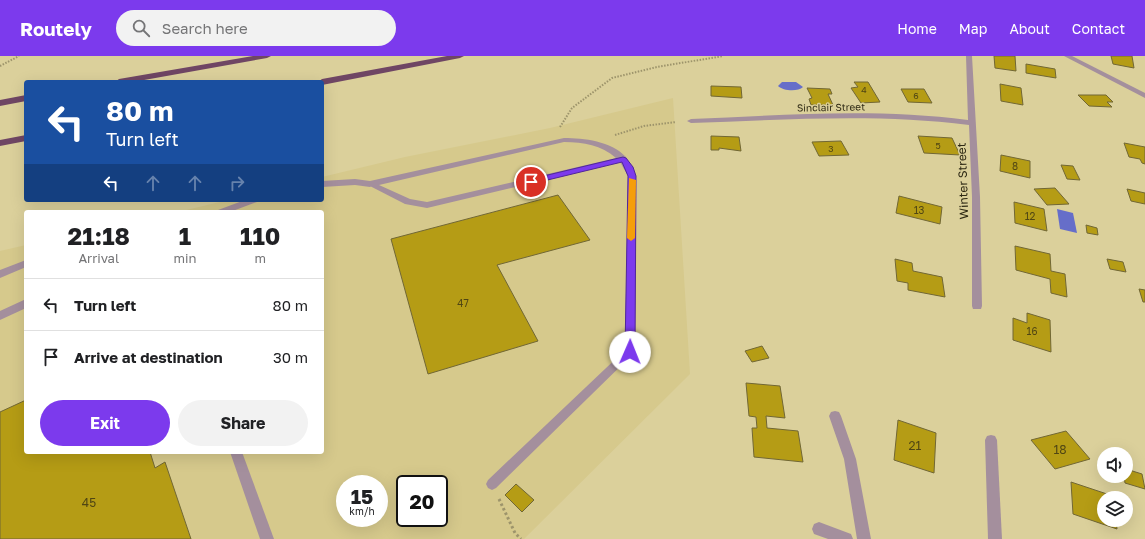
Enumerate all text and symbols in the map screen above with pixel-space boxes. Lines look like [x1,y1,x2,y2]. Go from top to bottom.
search box [116,10,396,46]
text: Routely [20,17,92,40]
icon: search [130,17,152,39]
text: Search here [162,19,248,37]
text: Home [897,20,937,37]
text: Map [959,20,987,37]
text: About [1009,20,1050,37]
text: Contact [1072,20,1125,37]
house number: 4 [861,84,867,95]
house number: 6 [913,90,919,101]
text: 80 m [106,94,174,127]
icon: left [40,96,92,148]
street label: Sinclair Street [797,100,865,114]
text: Turn left [106,128,179,150]
house number: 5 [935,140,941,151]
street label: Winter Street [954,142,971,220]
house number: 3 [828,143,834,154]
house number: 8 [1012,160,1018,172]
pin [514,165,548,199]
icon: arrive [520,171,542,193]
icon: left [100,172,122,194]
icon: ahead [142,172,164,194]
icon: ahead [184,172,206,194]
icon: right [226,172,248,194]
house number: 13 [914,204,924,216]
house number: 12 [1025,210,1036,222]
text: 21:18 [68,221,130,250]
text: 1 [179,221,191,250]
text: 110 [240,221,280,250]
text: Arrival [78,250,119,266]
text: min [174,250,197,266]
text: m [254,250,266,266]
icon: left [40,294,62,316]
text: Turn left [74,296,136,314]
text: 80 m [273,296,308,314]
house number: 47 [457,297,469,309]
house number: 16 [1027,325,1037,337]
position arrow [609,331,651,373]
icon: arrive [40,346,62,368]
text: Arrive at destination [74,348,223,366]
text: 30 m [273,348,308,366]
button: Exit [40,400,170,446]
button: Share [178,400,308,446]
house number: 21 [909,438,922,453]
house number: 18 [1053,442,1067,457]
map controls [1097,447,1133,527]
button: sound [1097,447,1133,483]
speed limit sign: 20 [396,475,448,527]
text: 15 [351,484,373,508]
button: layers [1097,491,1133,527]
house number: 45 [82,495,96,510]
text: km/h [349,505,375,517]

